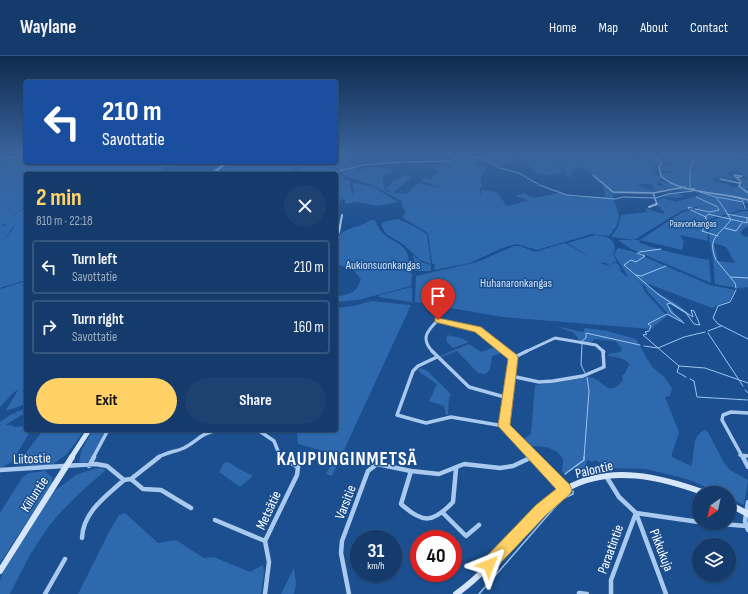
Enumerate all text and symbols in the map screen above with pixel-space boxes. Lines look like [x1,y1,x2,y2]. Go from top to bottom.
text: Waylane [20,16,76,39]
text: Home [549,19,577,36]
text: Map [599,19,618,36]
text: About [640,19,668,36]
text: Contact [690,19,728,36]
text: 210 m [102,95,162,128]
icon: left [36,96,88,148]
text: Savottatie [102,129,165,150]
text: 2 min [36,183,82,212]
button: close [284,185,326,227]
text: 810 m · 22:18 [36,213,93,229]
park label: Paavonkangas [669,218,717,230]
text: Turn left [72,250,117,269]
icon: left [38,256,60,278]
text: 210 m [294,258,324,277]
park label: Aukionsuonkangas [345,258,420,273]
text: Savottatie [72,269,117,285]
park label: Huhanaronkangas [480,276,552,291]
pin [421,279,455,320]
icon: arrive [427,285,449,307]
text: Turn right [72,310,124,329]
icon: right [38,316,60,338]
text: 160 m [293,318,324,337]
text: Savottatie [72,329,117,345]
button: Exit [36,378,177,424]
button: Share [185,378,326,424]
district label: KAUPUNGINMETSÄ [276,448,418,471]
street label: Liitostie [13,449,51,468]
street label: Palontie [574,457,615,482]
street label: Kiiluntie [17,473,52,515]
street label: Varsitie [331,483,360,522]
north arrow [692,486,736,530]
map controls [692,486,736,582]
street label: Metsätie [252,488,285,532]
street label: Paraatintie [594,522,627,576]
street label: Pikkukuja [646,527,677,574]
speed limit sign: 40 [410,530,462,582]
button: layers [692,538,736,582]
text: 31 [368,539,384,563]
position arrow [468,544,510,586]
text: km/h [367,560,385,572]

